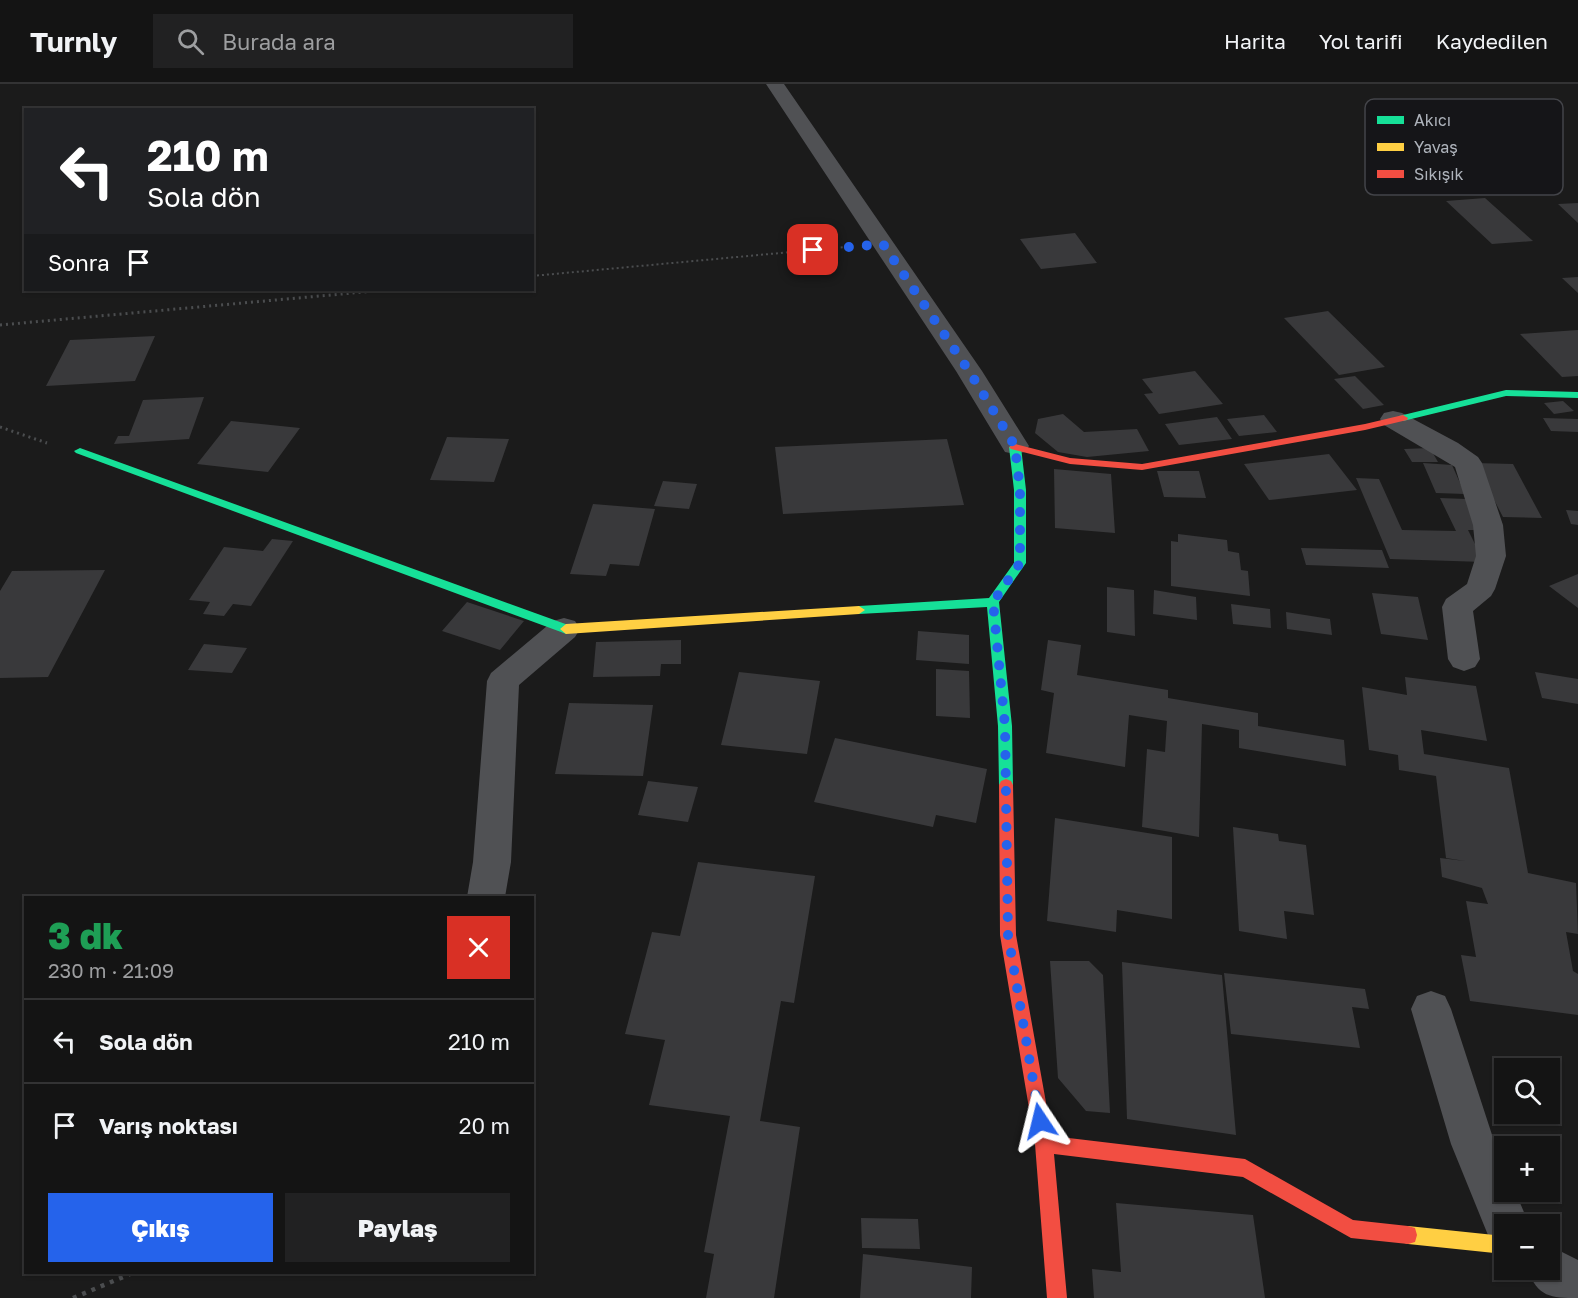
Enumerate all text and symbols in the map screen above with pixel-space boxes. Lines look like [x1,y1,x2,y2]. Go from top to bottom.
search box [153,14,573,68]
text: Turnly [30,25,117,58]
icon: search [174,25,207,58]
text: Burada ara [222,28,336,55]
text: Harita [1224,28,1286,54]
text: Yol tarifi [1319,28,1403,54]
text: Kaydedilen [1436,28,1548,54]
legend [1365,99,1563,195]
text: Akıcı [1414,110,1451,130]
text: 210 m [147,130,269,180]
icon: left [48,132,126,210]
text: Yavaş [1414,137,1458,157]
text: Sıkışık [1414,164,1464,184]
text: Sola dön [147,181,261,213]
pin [787,224,838,275]
icon: arrive [796,233,829,266]
icon: arrive [122,246,155,279]
text: Sonra [48,249,110,276]
text: 3 dk [48,914,123,957]
button: close [447,916,510,979]
text: 230 m · 21:09 [48,958,174,982]
icon: left [48,1025,81,1058]
text: Sola dön [99,1028,193,1055]
text: 210 m [448,1028,510,1055]
map controls [1494,1058,1560,1280]
button: search [1494,1058,1560,1124]
position arrow [1008,1089,1072,1153]
icon: arrive [48,1109,81,1142]
text: Varış noktası [99,1112,238,1139]
text: 20 m [459,1112,510,1139]
button: + [1494,1136,1560,1202]
button: Çıkış [48,1193,273,1262]
button: Paylaş [285,1193,510,1262]
button: − [1494,1214,1560,1280]

